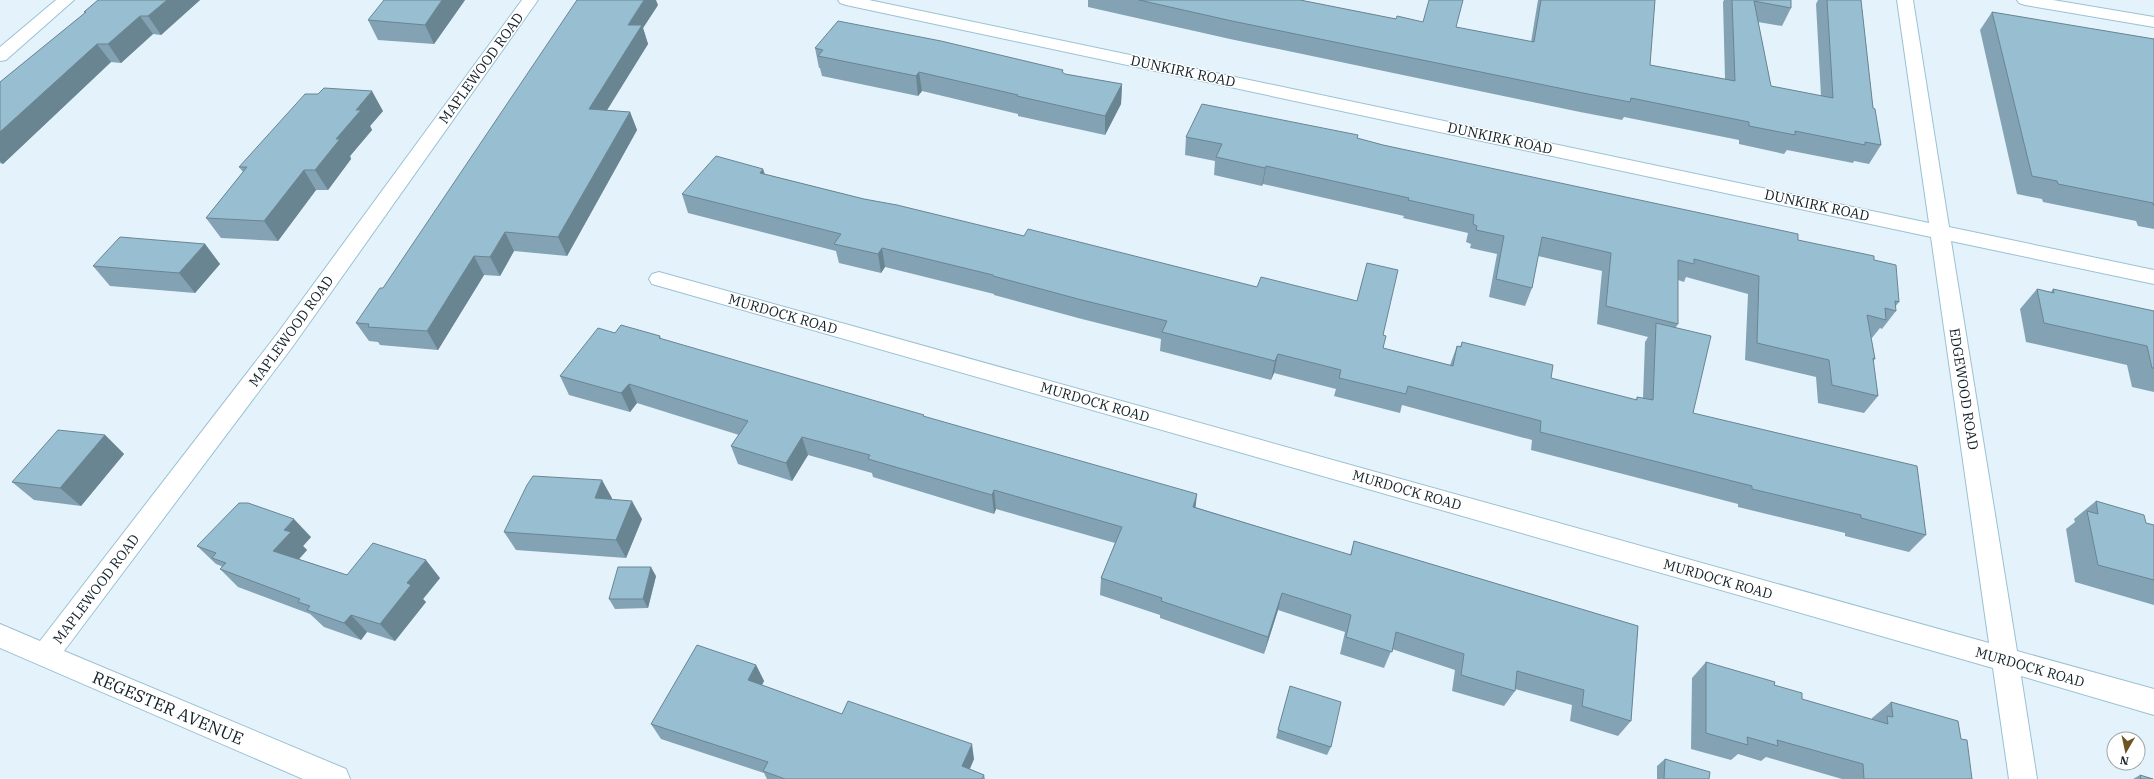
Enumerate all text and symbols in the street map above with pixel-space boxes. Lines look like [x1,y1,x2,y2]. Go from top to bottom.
street label: MAPLEWOOD ROAD [435,9,527,127]
street label: DUNKIRK ROAD [1129,51,1237,91]
street label: DUNKIRK ROAD [1446,118,1554,158]
street label: DUNKIRK ROAD [1763,185,1871,225]
street label: MAPLEWOOD ROAD [245,272,337,390]
street label: MURDOCK ROAD [726,290,840,338]
street label: EDGEWOOD ROAD [1945,327,1983,451]
street label: MURDOCK ROAD [1038,378,1152,426]
street label: MURDOCK ROAD [1350,466,1464,514]
street label: MAPLEWOOD ROAD [49,530,143,647]
street label: MURDOCK ROAD [1661,555,1775,603]
street label: MURDOCK ROAD [1973,643,2087,691]
street label: REGESTER AVENUE [89,666,247,750]
north arrow [2106,731,2146,771]
text: N [2119,753,2130,768]

